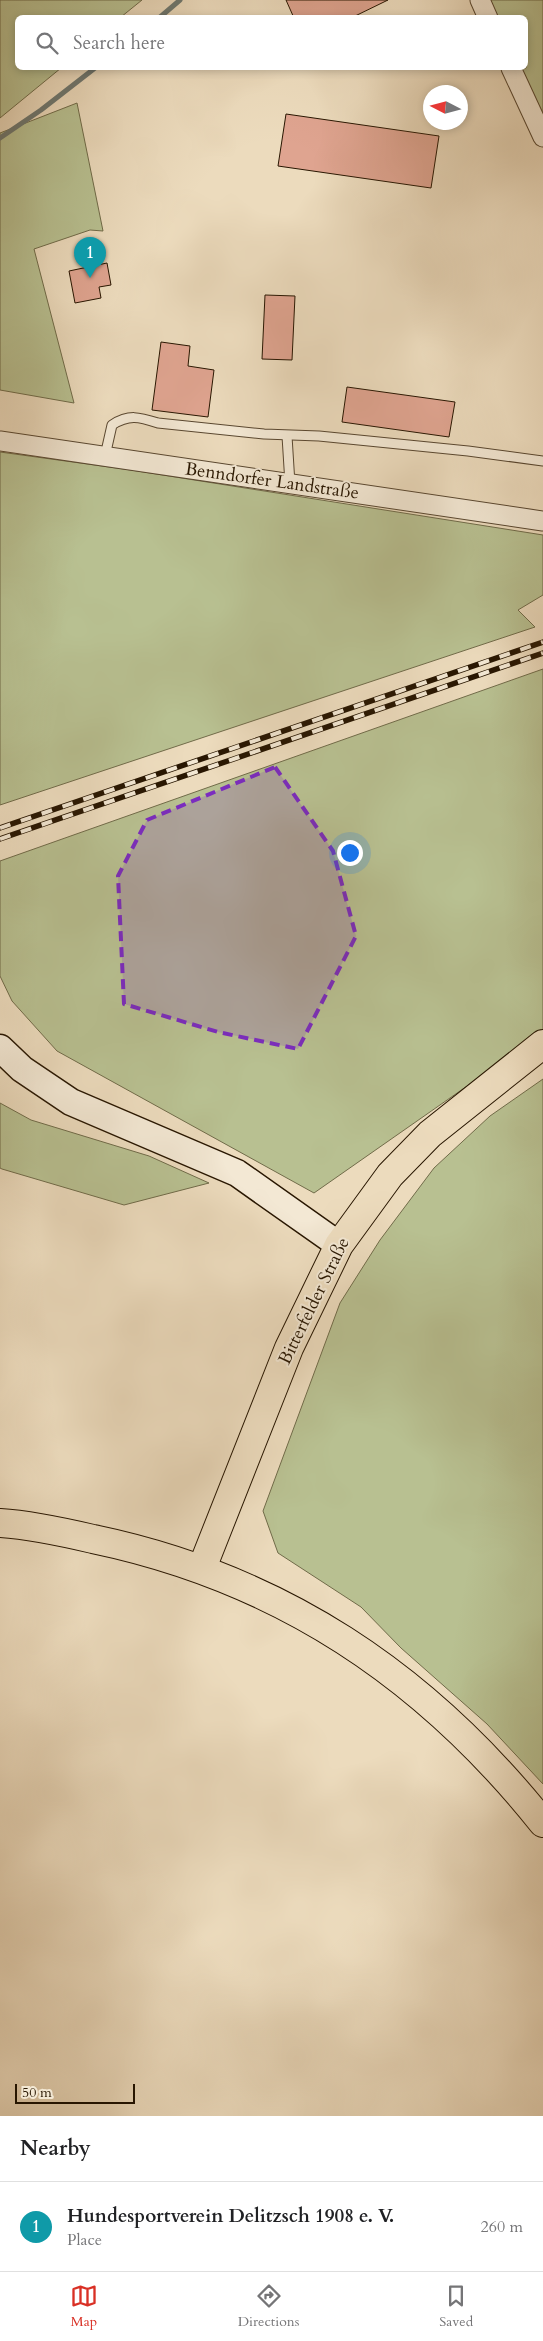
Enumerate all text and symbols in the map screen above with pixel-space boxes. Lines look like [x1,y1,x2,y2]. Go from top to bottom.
search box [15,15,528,70]
icon: search [33,29,61,57]
text: Search here [73,30,165,56]
north arrow [423,85,468,130]
pin: 1 [74,237,106,278]
street label: Benndorfer Landstraße [183,456,361,506]
your location [337,840,363,866]
street label: Bitterfelder Straße [272,1233,356,1369]
scale bar [15,2081,135,2104]
text: 50 m [22,2083,52,2102]
text: Nearby [20,2134,91,2163]
text: Hundesportverein Delitzsch 1908 e. V. [67,2203,394,2229]
text: 1 [32,2216,40,2238]
text: 260 m [481,2216,523,2238]
text: Place [67,2229,102,2251]
tab: Map [70,2282,98,2331]
tab: Directions [238,2282,299,2331]
tab: Saved [439,2282,473,2331]

